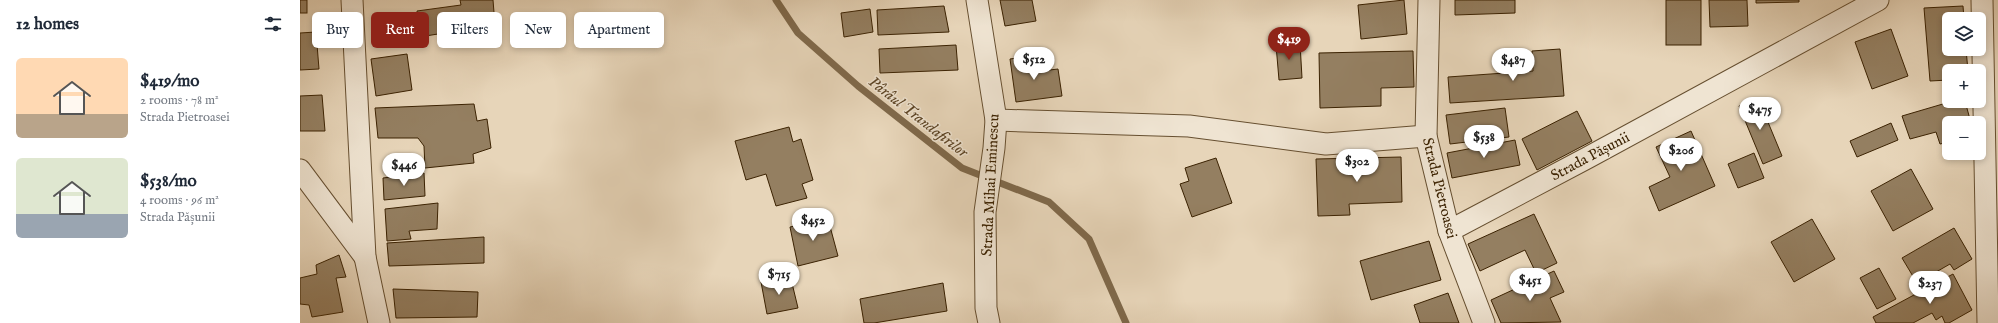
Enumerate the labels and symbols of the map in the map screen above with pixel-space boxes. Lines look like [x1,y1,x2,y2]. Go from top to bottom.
pin: $419 [1265,27,1313,61]
pin: $512 [1010,47,1058,81]
pin: $487 [1489,48,1537,82]
water label: Pârâul Trandafirilor [864,72,973,164]
pin: $475 [1736,97,1784,131]
street label: Strada Mihai Eminescu [977,113,1004,257]
pin: $538 [1460,125,1508,159]
street label: Strada Pășunii [1547,128,1633,185]
street label: Strada Pietroasei [1418,136,1461,241]
pin: $206 [1657,138,1705,172]
pin: $302 [1333,149,1381,183]
pin: $446 [380,153,428,187]
pin: $452 [789,208,837,242]
pin: $715 [755,262,803,296]
pin: $451 [1506,268,1554,302]
pin: $237 [1906,271,1954,305]

